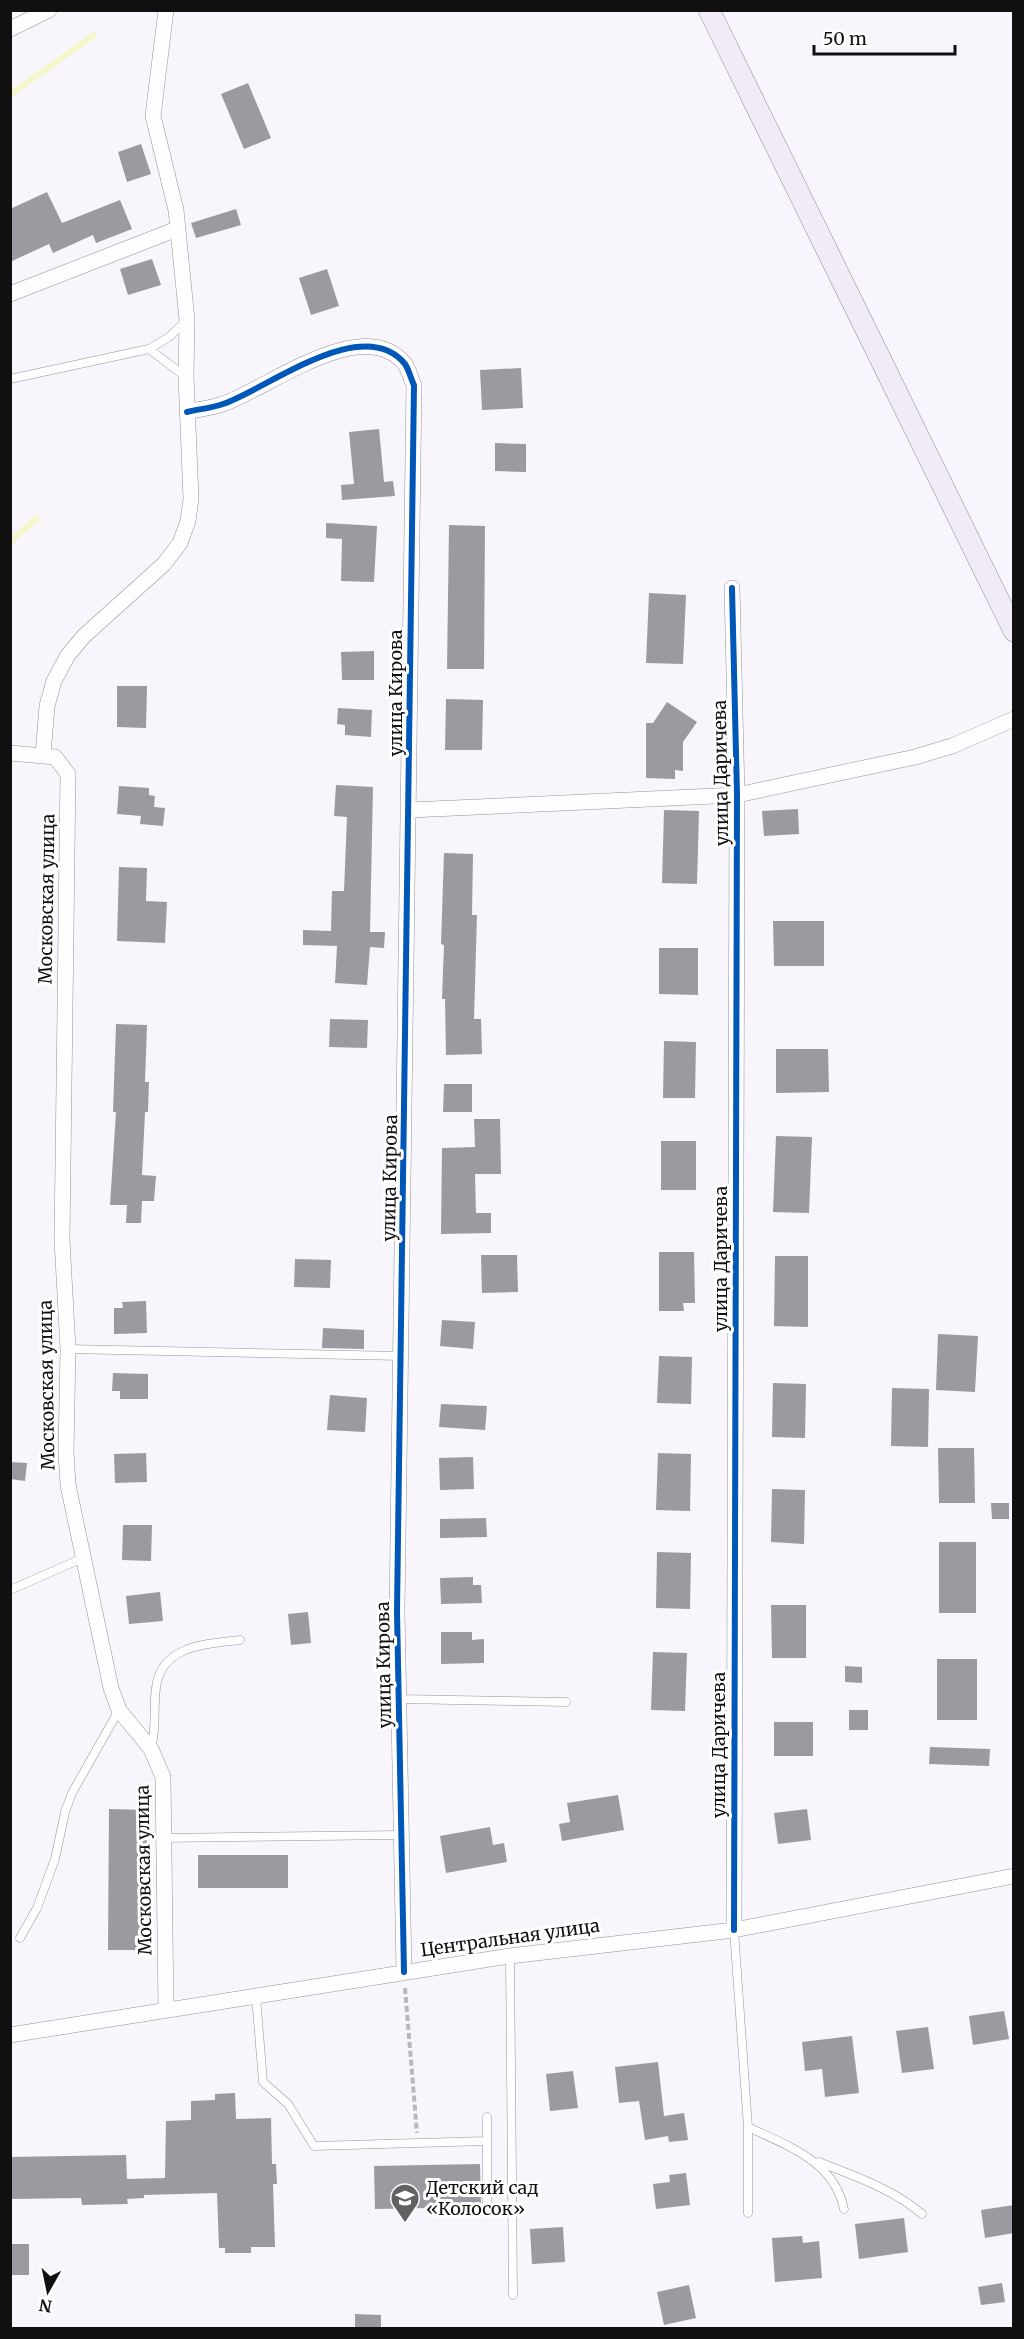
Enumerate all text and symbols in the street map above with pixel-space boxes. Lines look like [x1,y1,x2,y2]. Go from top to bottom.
scale bar [814,18,955,56]
text: 50 m [823,27,867,50]
street label: улица Кирова [384,629,407,756]
street label: улица Даричева [708,699,733,846]
street label: Московская улица [34,813,59,984]
street label: улица Кирова [377,1114,402,1242]
street label: улица Даричева [709,1186,732,1332]
street label: Московская улица [34,1299,59,1470]
street label: улица Кирова [371,1601,396,1729]
street label: улица Даричева [707,1672,730,1818]
street label: Московская улица [131,1784,156,1955]
street label: Центральная улица [419,1914,601,1961]
place label: Детский сад «Колосок» [426,2176,539,2220]
school or university icon: Детский сад «Колосок» [389,2182,421,2224]
north arrow [18,2261,78,2321]
text: N [37,2295,53,2317]

